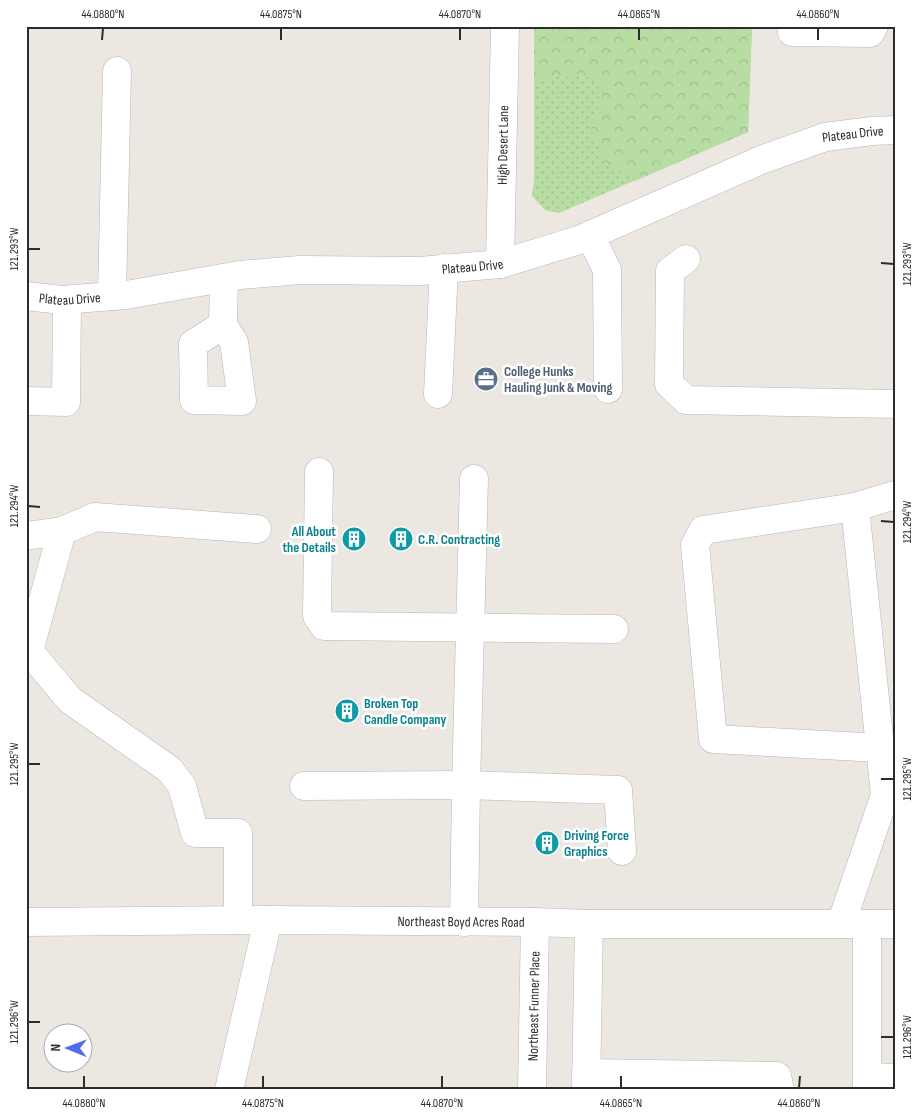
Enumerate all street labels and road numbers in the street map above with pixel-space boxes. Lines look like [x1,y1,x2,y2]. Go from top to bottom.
street label: High Desert Lane [493,105,512,185]
street label: Plateau Drive [821,122,884,146]
street label: Plateau Drive [441,255,506,278]
street label: Plateau Drive [38,289,101,309]
street label: Northeast Boyd Acres Road [397,912,525,930]
street label: Northeast Funner Place [524,951,543,1061]

